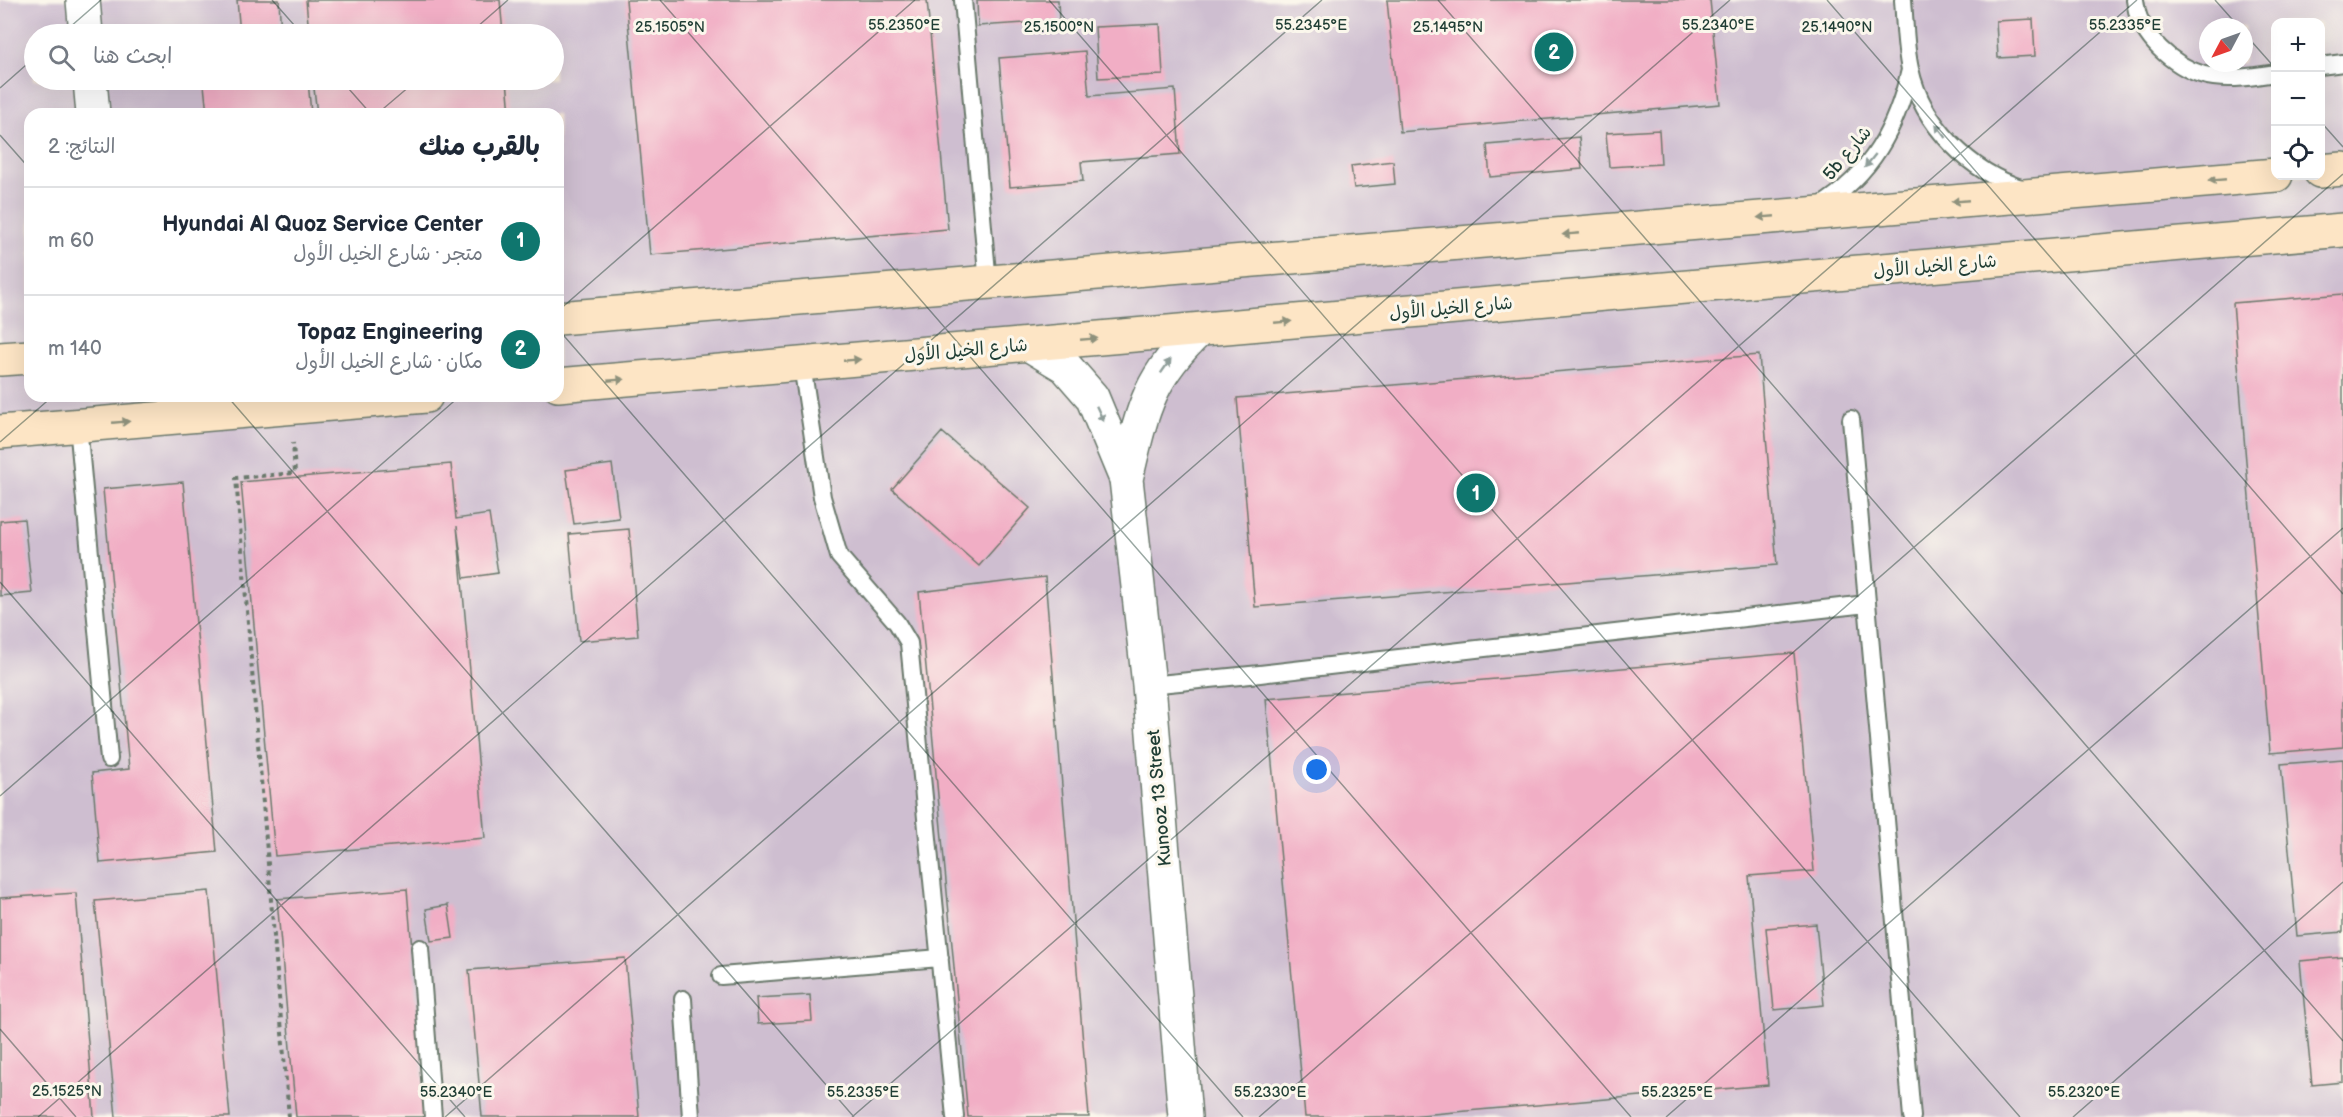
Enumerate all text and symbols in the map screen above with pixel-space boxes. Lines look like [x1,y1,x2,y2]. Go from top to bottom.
text: 55.2350°E [868,16,940,35]
text: 55.2345°E [1275,16,1347,35]
text: 55.2340°E [1682,16,1754,35]
text: 55.2335°E [2089,16,2161,35]
text: 25.1505°N [635,18,705,37]
text: 25.1500°N [1024,18,1094,37]
text: 25.1495°N [1413,18,1483,37]
text: 25.1490°N [1801,18,1873,37]
north arrow [2199,18,2253,72]
map controls [2271,18,2325,180]
button: + [2271,18,2325,72]
search box [24,24,564,90]
pin: 2 [1534,29,1574,74]
icon: search [45,41,78,74]
text: ابحث هنا [93,43,173,70]
button: − [2271,72,2325,126]
street label: 5b شارع [1819,122,1877,185]
one-way arrow [1935,123,1948,139]
button: locate [2271,126,2325,180]
text: بالقرب منك [419,132,540,163]
text: النتائج: 2 [48,135,115,159]
one-way arrow [1864,153,1877,169]
one-way arrow [2208,175,2227,185]
one-way arrow [1951,196,1970,206]
text: Hyundai Al Quoz Service Center [162,211,483,238]
one-way arrow [1756,212,1775,222]
text: 60 m [48,229,94,253]
text: 1 [516,229,525,253]
one-way arrow [1562,229,1581,239]
text: متجر · شارع الخيل الأول [293,242,483,266]
street label: شارع الخيل الأول [1872,249,1998,283]
street label: شارع الخيل الأول [1388,291,1514,325]
one-way arrow [1273,317,1292,327]
text: Topaz Engineering [297,319,483,346]
street label: شارع الخيل الأول [903,333,1029,367]
one-way arrow [1079,334,1098,344]
text: 140 m [48,337,102,361]
text: 2 [515,337,527,361]
text: مكان · شارع الخيل الأول [295,350,483,374]
one-way arrow [843,355,862,365]
one-way arrow [1160,358,1172,374]
one-way arrow [607,375,626,385]
one-way arrow [1095,405,1104,422]
one-way arrow [112,417,131,427]
pin: 1 [1456,470,1496,516]
street label: Kunooz 13 Street [1143,728,1176,867]
your location [1302,755,1331,784]
text: 25.1525°N [32,1082,102,1101]
text: 55.2340°E [420,1083,492,1102]
text: 55.2335°E [827,1083,899,1102]
text: 55.2330°E [1234,1083,1306,1102]
text: 55.2325°E [1641,1083,1713,1102]
text: 55.2320°E [2048,1083,2120,1102]

